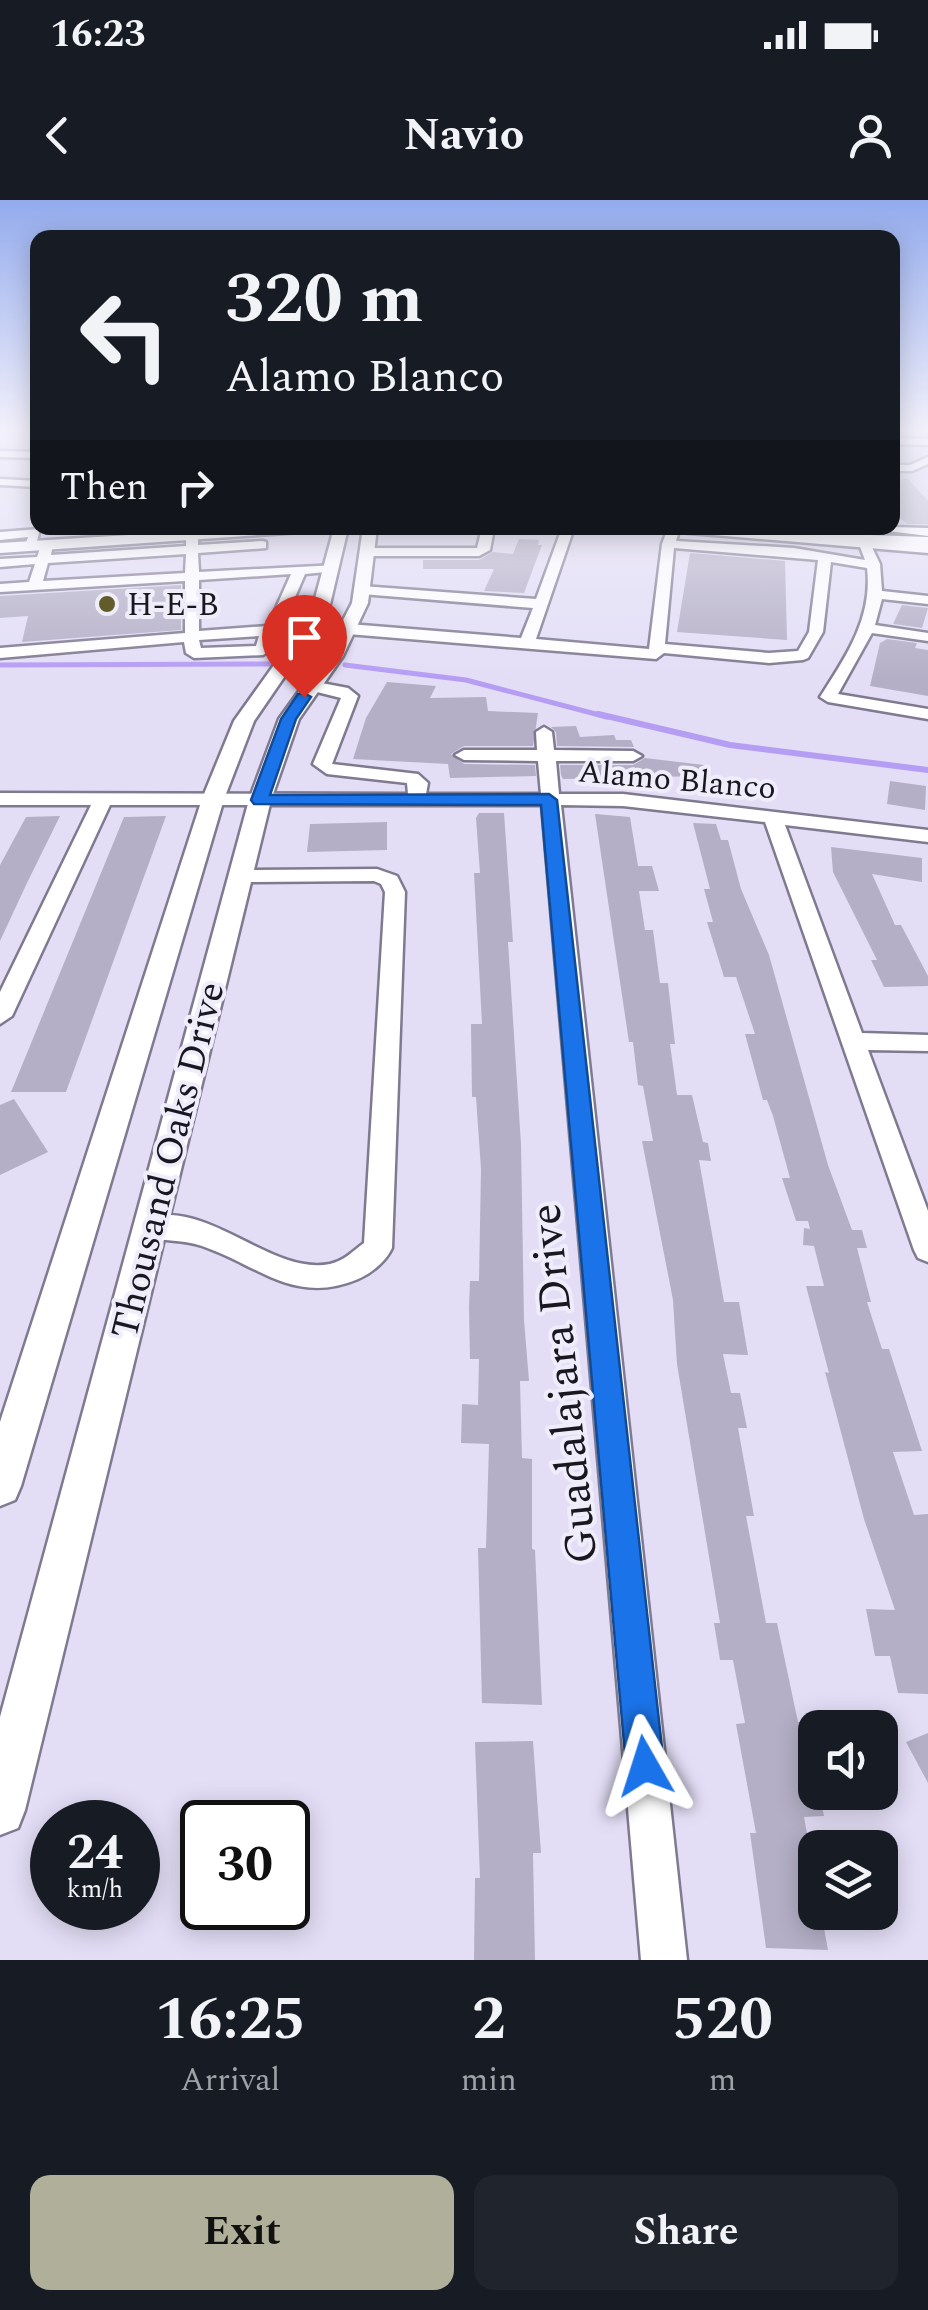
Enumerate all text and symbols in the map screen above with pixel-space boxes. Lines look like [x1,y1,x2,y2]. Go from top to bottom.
text: 16:23 [50,6,145,64]
text: Navio [403,101,525,170]
icon: back [30,108,85,163]
icon: person [843,108,898,163]
text: 320 m [225,247,423,353]
icon: left [60,270,190,400]
text: Alamo Blanco [225,343,504,412]
text: Then [60,459,148,517]
icon: right [168,460,223,515]
place label: H-E-B [127,581,219,630]
marker: H-E-B [96,593,118,615]
pin [262,595,347,698]
icon: arrive [277,610,332,665]
street label: Alamo Blanco [576,747,778,814]
street label: Thousand Oaks Drive [97,976,241,1345]
street label: Guadalajara Drive [511,1200,618,1567]
map controls [798,1710,898,1930]
button: sound [798,1710,898,1810]
position arrow [593,1714,697,1818]
speed limit sign: 30 [180,1800,310,1930]
text: 24 [67,1815,123,1891]
button: layers [798,1830,898,1930]
text: km/h [67,1871,123,1909]
text: 16:25 [155,1974,306,2066]
text: 2 [472,1974,506,2066]
text: 520 [672,1974,773,2066]
text: Arrival [181,2056,280,2105]
text: min [461,2056,517,2105]
text: m [709,2056,736,2105]
button: Exit [30,2175,454,2290]
button: Share [474,2175,898,2290]

